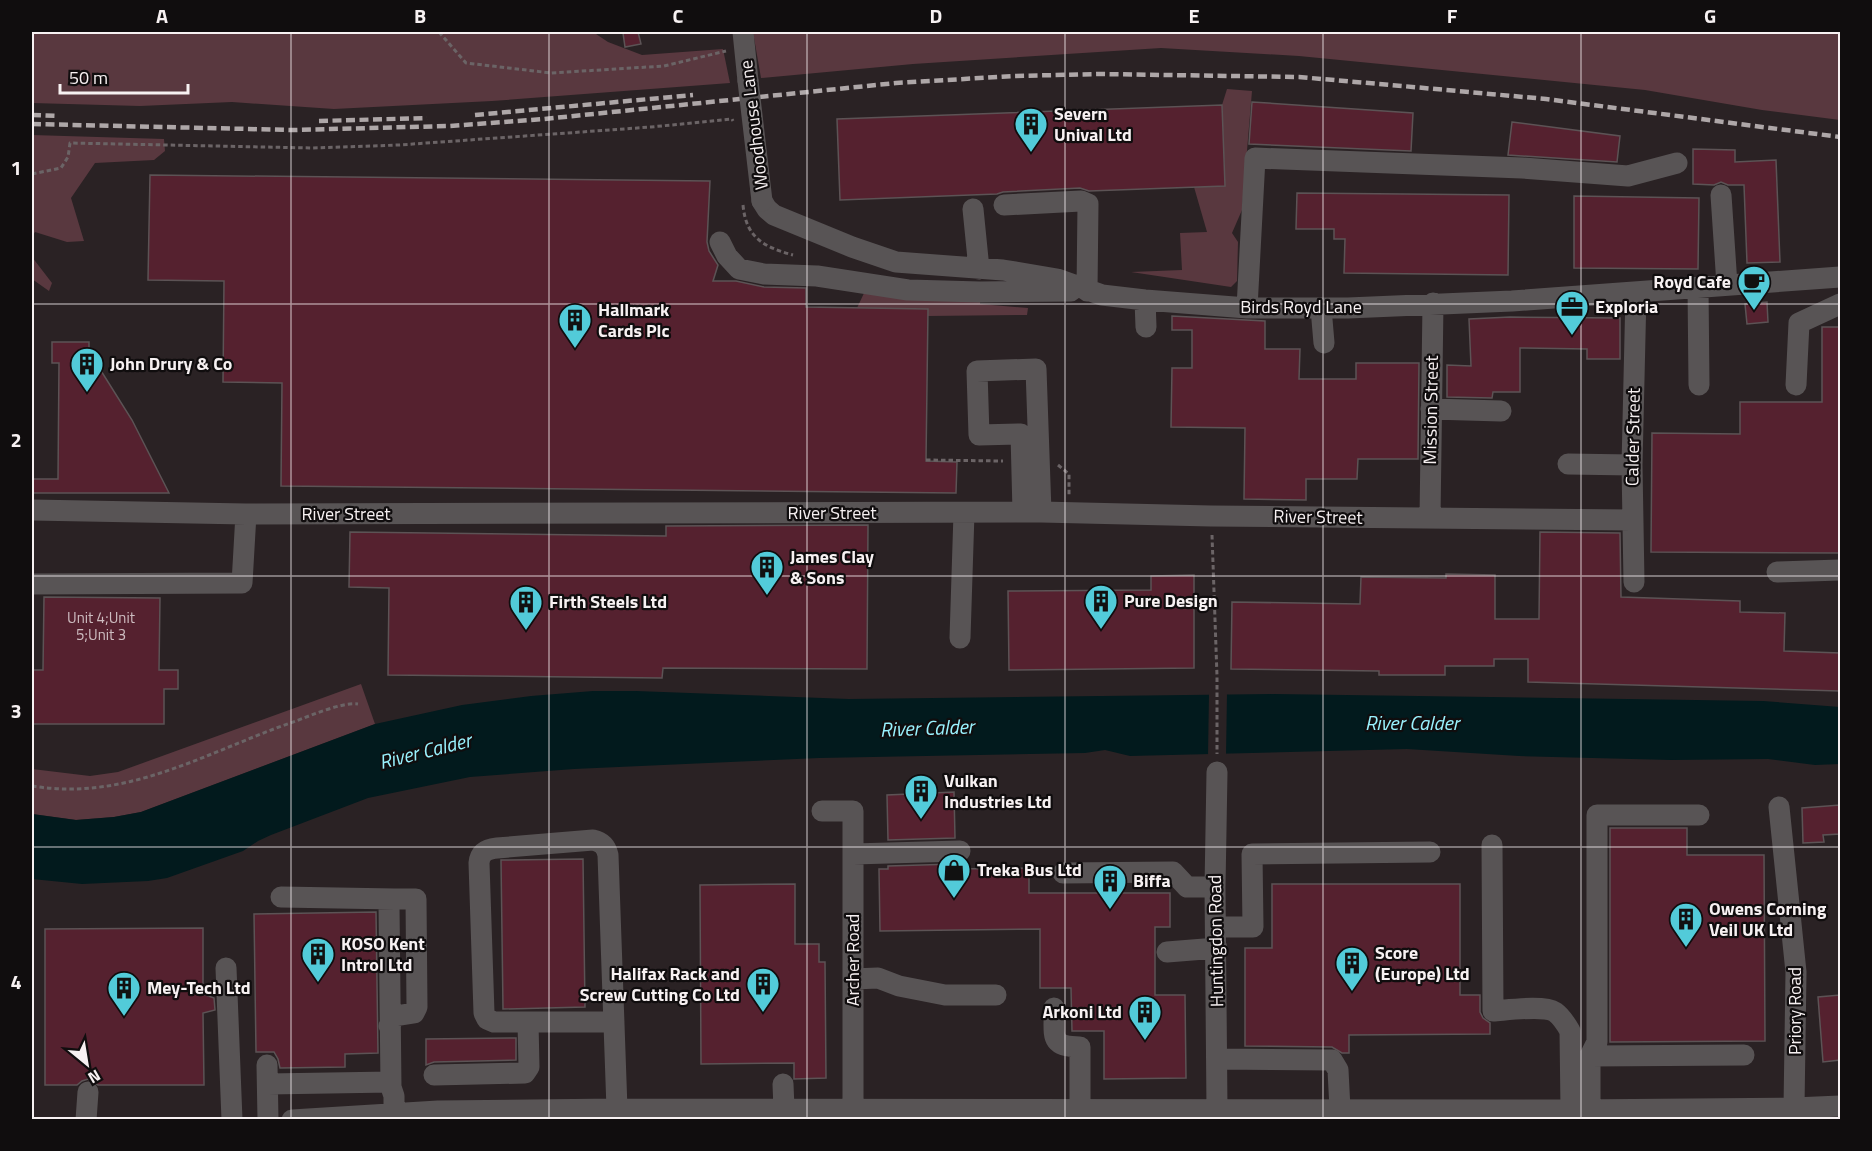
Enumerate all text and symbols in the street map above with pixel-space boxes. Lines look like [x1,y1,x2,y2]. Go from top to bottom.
text: A [156,0,168,31]
text: B [414,0,426,31]
text: C [673,0,684,31]
text: D [930,0,942,31]
text: E [1188,0,1200,31]
text: F [1447,0,1458,31]
text: G [1704,0,1716,31]
scale bar [60,57,188,95]
street label: Woodhouse Lane [732,59,775,192]
text: 50 m [69,64,108,91]
place label: Severn Unival Ltd [1054,100,1132,148]
building icon: Severn Unival Ltd [1013,106,1049,153]
text: 1 [10,152,22,183]
cafe icon: Royd Cafe [1736,264,1772,311]
place label: Royd Cafe [1653,268,1731,295]
office icon: Exploria [1554,289,1590,336]
street label: Birds Royd Lane [1240,293,1362,320]
place label: Exploria [1595,293,1658,320]
place label: Hallmark Cards Plc [598,296,670,344]
building icon: Hallmark Cards Plc [557,302,593,349]
building icon: John Drury & Co [69,346,105,393]
place label: John Drury & Co [110,350,232,377]
street label: Mission Street [1416,354,1445,465]
street label: Calder Street [1618,387,1647,486]
text: 2 [10,424,22,455]
street label: River Street [787,499,877,526]
street label: River Street [301,500,391,527]
street label: River Street [1273,502,1364,531]
place label: James Clay & Sons [790,543,874,591]
building icon: James Clay & Sons [749,549,785,596]
building icon: Pure Design [1083,583,1119,630]
building icon: Firth Steels Ltd [508,584,544,631]
place label: Pure Design [1124,587,1218,614]
place label: Firth Steels Ltd [549,588,667,615]
house number: Unit 4;Unit 5;Unit 3 [67,606,136,646]
text: 3 [10,695,22,726]
water label: River Calder [1365,707,1462,738]
water label: River Calder [880,710,977,745]
water label: River Calder [376,723,477,777]
place label: Vulkan Industries Ltd [944,767,1052,815]
building icon: Vulkan Industries Ltd [903,773,939,820]
shop icon: Treka Bus Ltd [936,852,972,899]
place label: Treka Bus Ltd [977,856,1082,883]
building icon: Biffa [1092,863,1128,910]
place label: Biffa [1133,867,1171,894]
street label: Huntingdon Road [1201,875,1230,1007]
place label: Owens Corning Veil UK Ltd [1709,895,1827,943]
building icon: Owens Corning Veil UK Ltd [1668,901,1704,948]
street label: Archer Road [839,914,866,1006]
place label: KOSO Kent Introl Ltd [341,930,425,978]
building icon: KOSO Kent Introl Ltd [300,936,336,983]
place label: Score (Europe) Ltd [1375,939,1470,987]
building icon: Score (Europe) Ltd [1334,945,1370,992]
place label: Halifax Rack and Screw Cutting Co Ltd [580,960,740,1008]
text: 4 [10,966,22,997]
building icon: Halifax Rack and Screw Cutting Co Ltd [745,966,781,1013]
street label: Priory Road [1781,967,1808,1055]
building icon: Mey-Tech Ltd [106,970,142,1017]
place label: Mey-Tech Ltd [147,974,251,1001]
building icon: Arkoni Ltd [1127,994,1163,1041]
place label: Arkoni Ltd [1042,998,1122,1025]
north arrow [57,1034,117,1094]
text: N [84,1064,105,1090]

